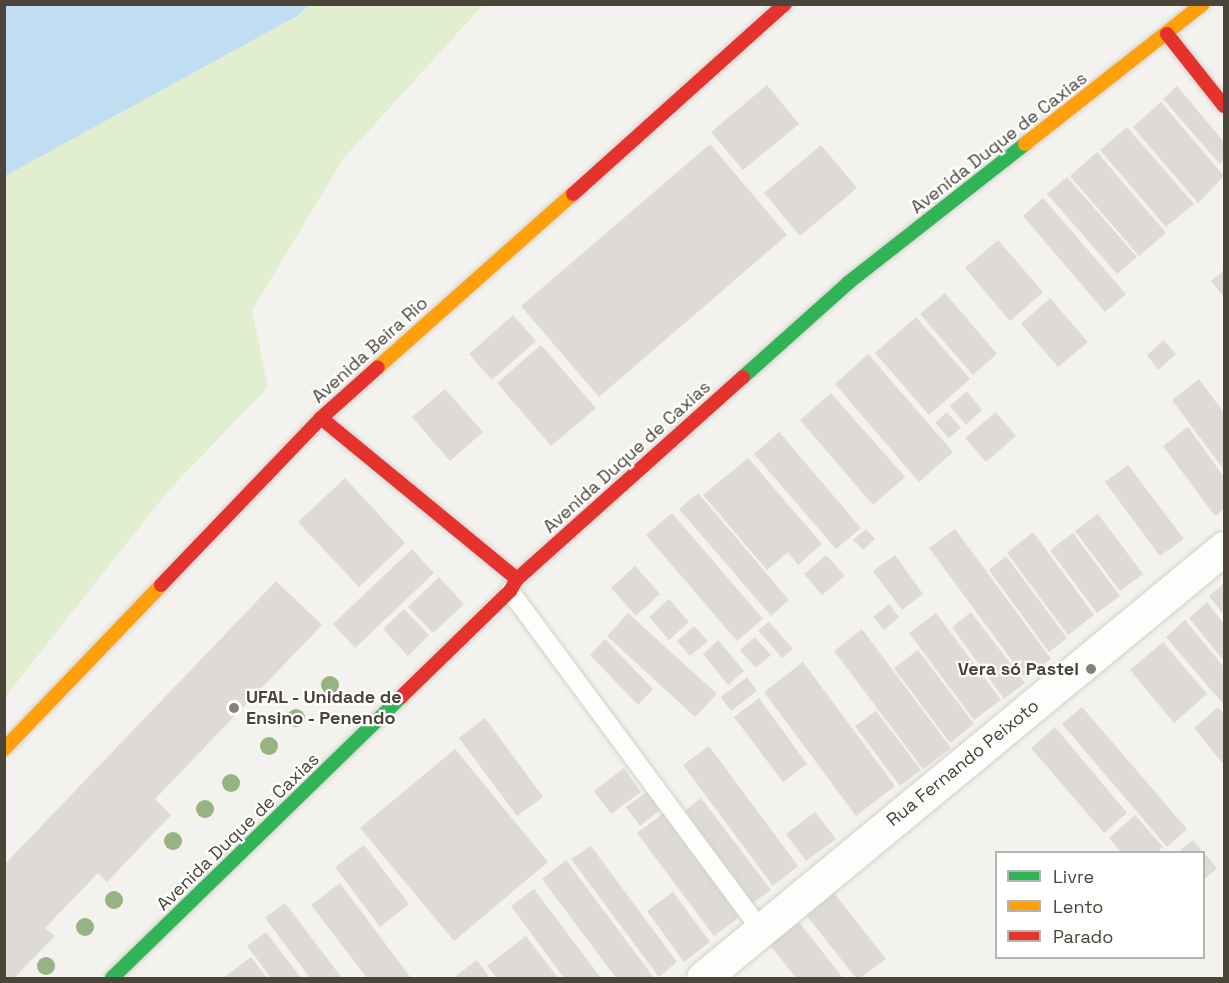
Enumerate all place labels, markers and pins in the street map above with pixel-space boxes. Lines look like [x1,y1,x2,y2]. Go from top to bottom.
place label: Vera só Pastel [958,658,1079,680]
marker: Vera só Pastel [1084,662,1098,676]
place label: UFAL - Unidade de Ensino - Penendo [246,687,403,730]
marker: UFAL - Unidade de Ensino - Penendo [227,701,241,715]

